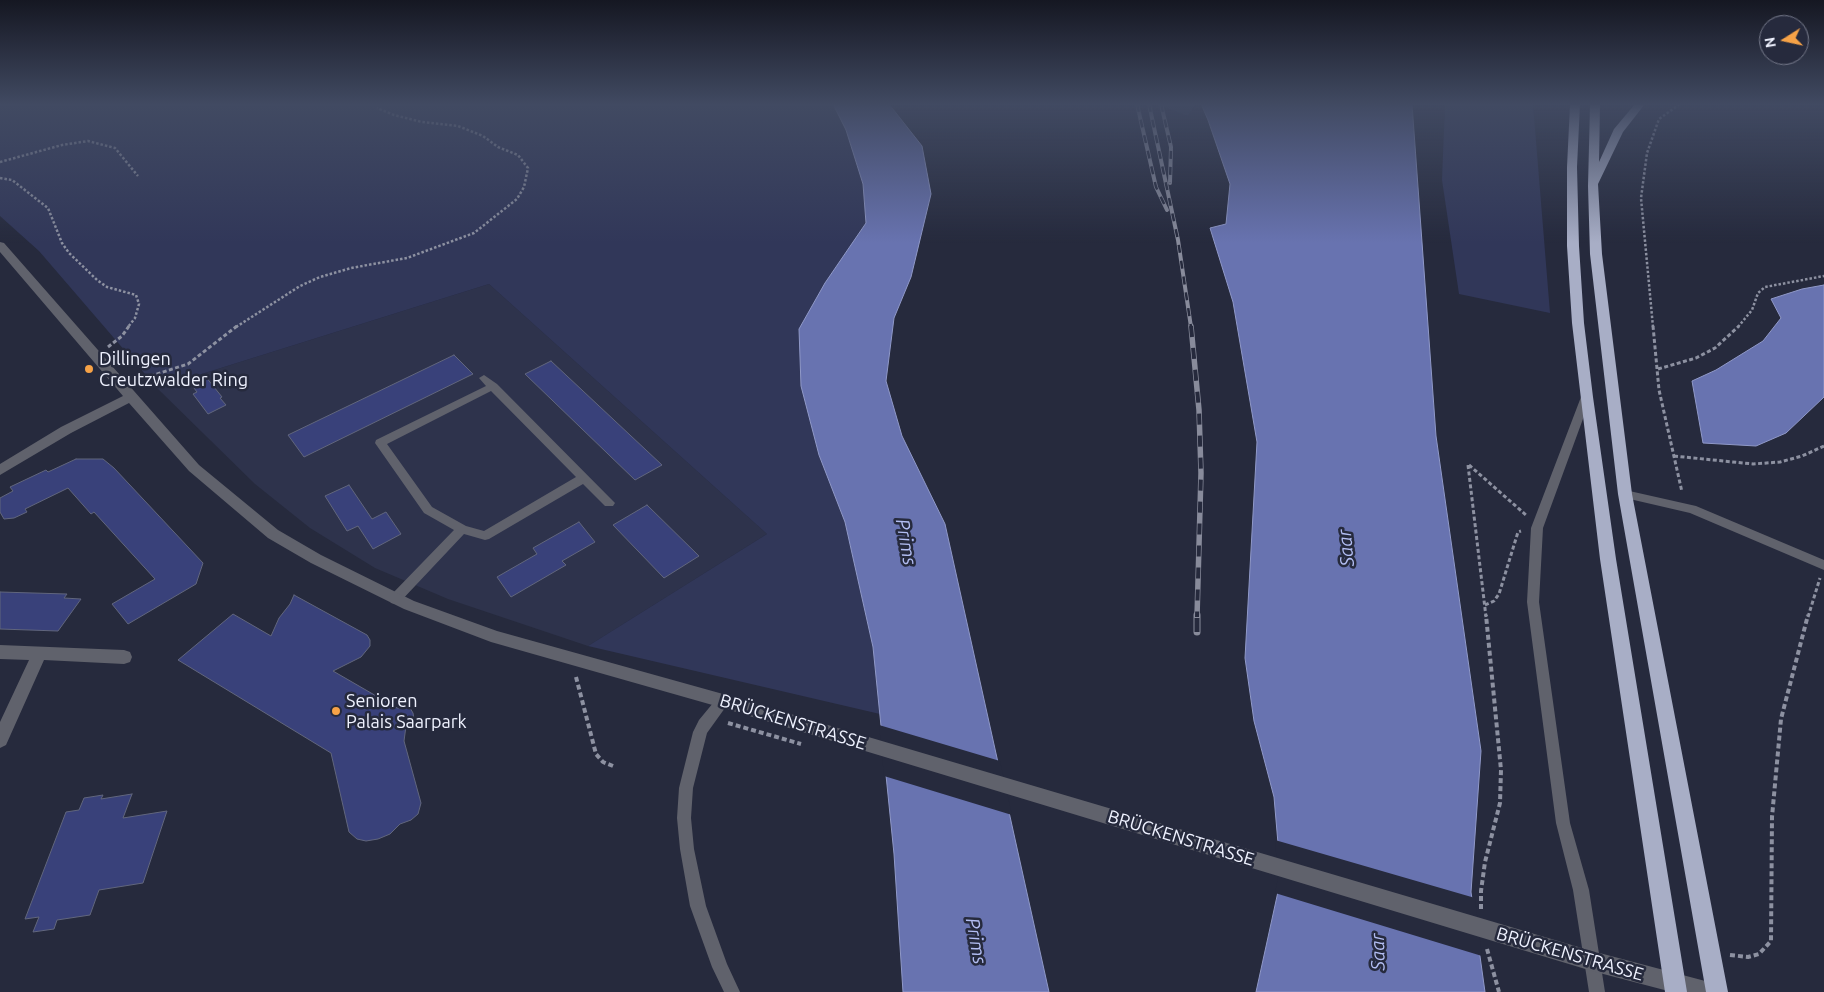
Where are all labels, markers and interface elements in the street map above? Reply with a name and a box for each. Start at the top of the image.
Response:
north arrow [1759,15,1809,65]
text: N [1761,36,1779,49]
place label: Dillingen Creutzwalder Ring [99,348,248,390]
marker: Dillingen Creutzwalder Ring [83,363,95,375]
water label: Prims [891,517,921,567]
water label: Saar [1333,528,1359,568]
street label: BRÜCKENSTRASSE [717,689,869,755]
place label: Senioren Palais Saarpark [346,690,467,732]
marker: Senioren Palais Saarpark [330,705,342,717]
street label: BRÜCKENSTRASSE [1105,805,1257,871]
water label: Prims [961,916,991,966]
street label: BRÜCKENSTRASSE [1494,923,1646,985]
water label: Saar [1366,933,1390,971]

